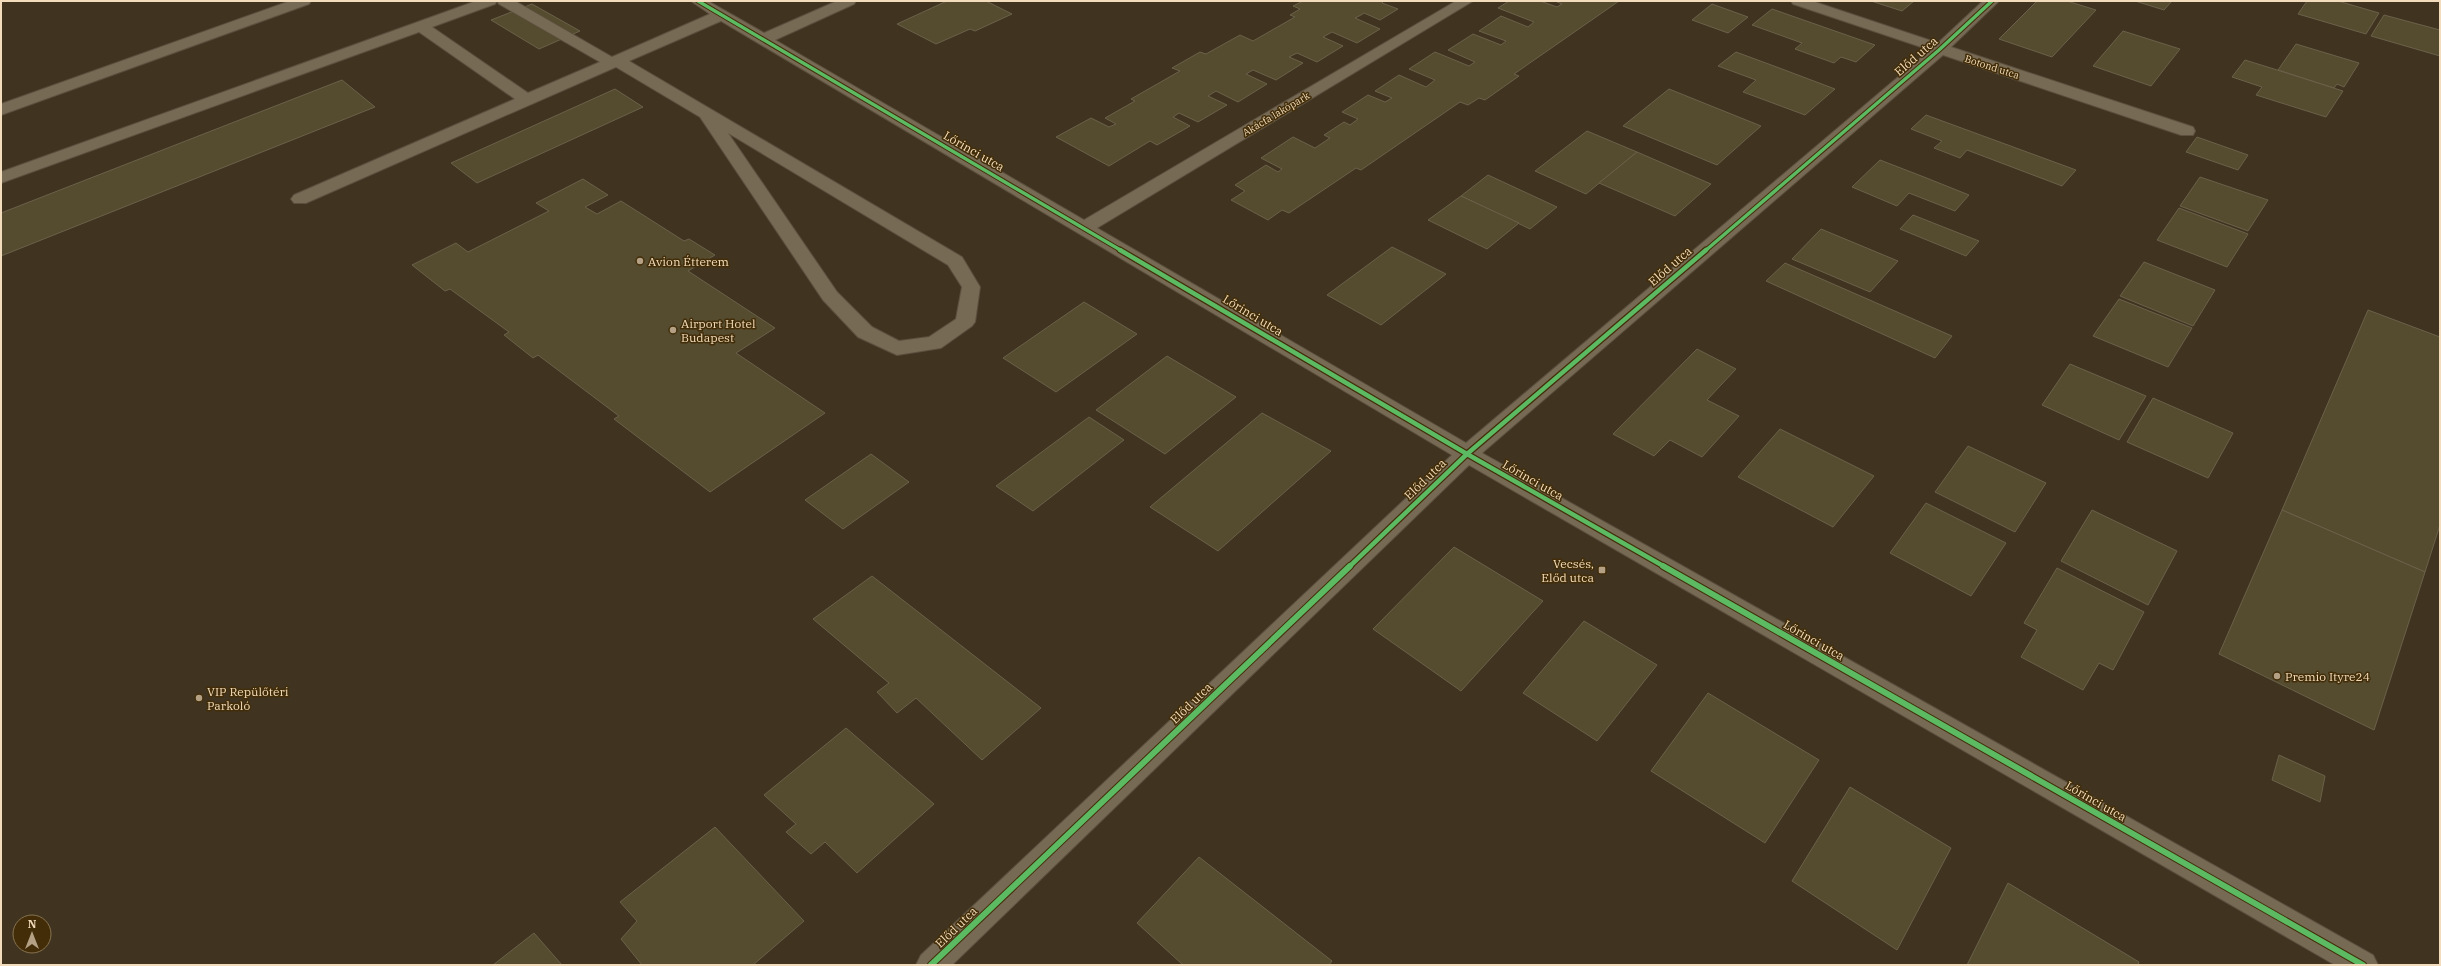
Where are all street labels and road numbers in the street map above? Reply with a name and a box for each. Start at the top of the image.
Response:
street label: Előd utca [1891,33,1941,79]
street label: Botond utca [1963,52,2021,82]
street label: Akácfa lakópark [1240,89,1312,139]
street label: Lőrinci utca [941,128,1007,175]
street label: Előd utca [1645,243,1695,289]
street label: Lőrinci utca [1220,291,1286,339]
street label: Előd utca [1401,455,1449,503]
street label: Lőrinci utca [1500,457,1566,504]
street label: Lőrinci utca [1781,617,1847,664]
street label: Előd utca [1167,679,1215,727]
street label: Lőrinci utca [2063,778,2129,825]
street label: Előd utca [932,903,980,951]

